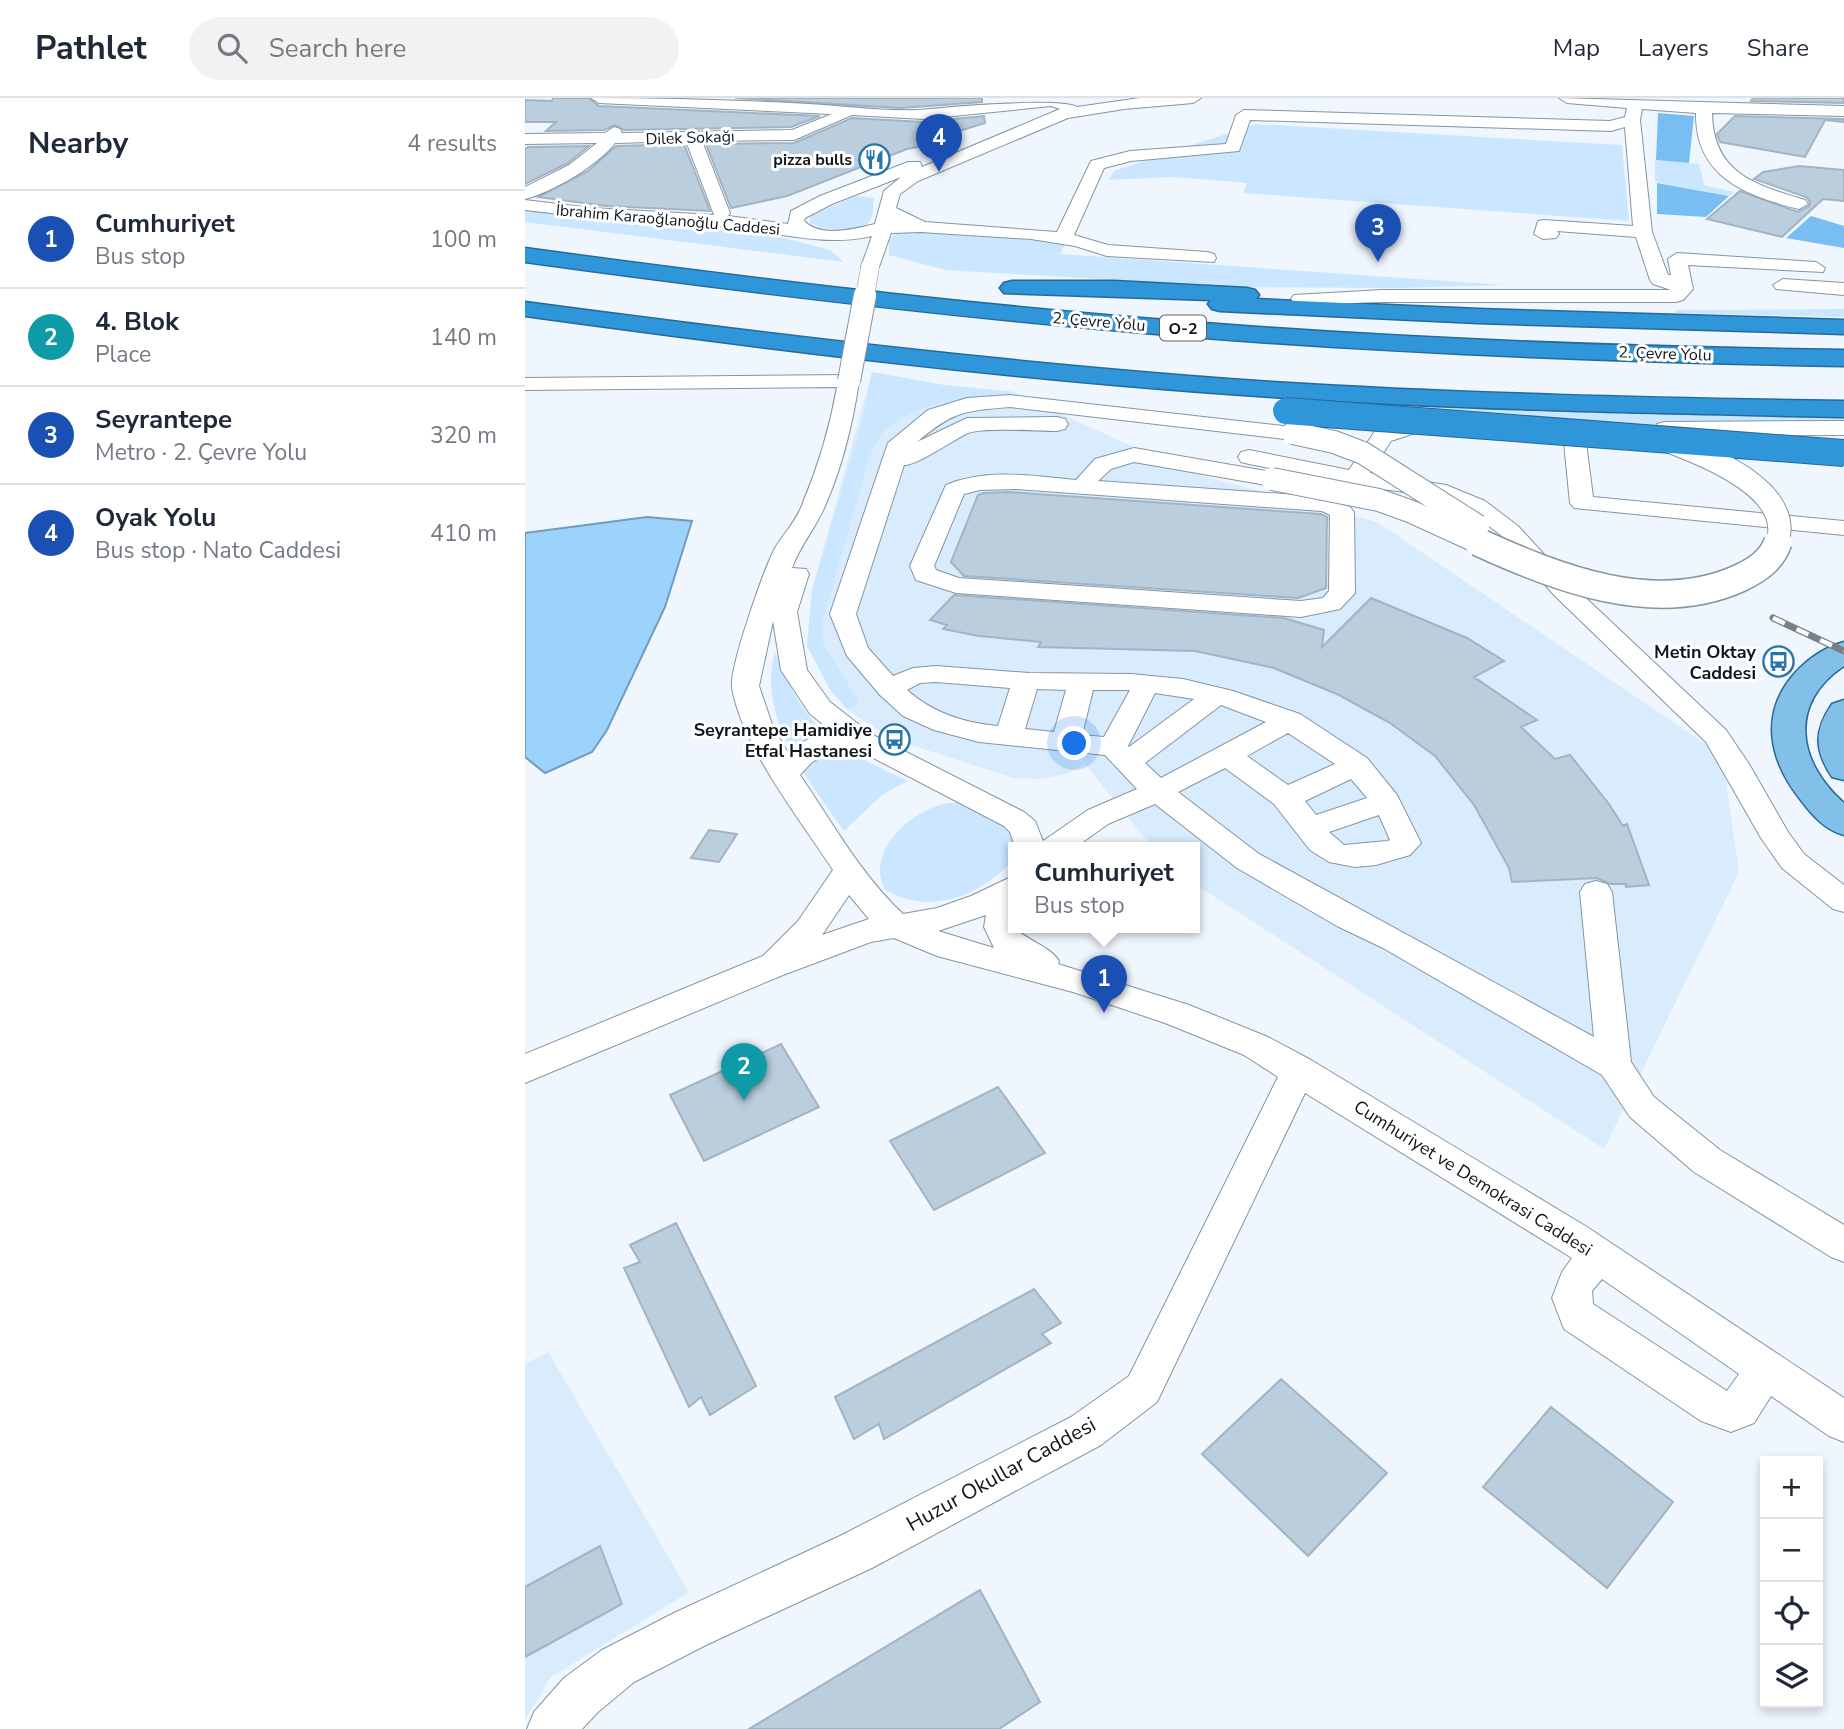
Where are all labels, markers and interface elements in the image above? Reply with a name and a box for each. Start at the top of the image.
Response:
search box [189,17,679,80]
text: Pathlet [35,26,147,71]
icon: search [213,29,251,67]
text: Search here [269,31,406,66]
text: Map [1553,32,1600,64]
text: Layers [1638,32,1709,64]
text: Share [1747,32,1809,64]
pin: 4 [916,114,962,172]
text: Nearby [28,123,128,164]
street label: Dilek Sokağı [645,125,735,151]
text: 4 results [407,128,497,159]
restaurant icon: pizza bulls [858,142,892,176]
place label: pizza bulls [773,149,852,171]
street label: İbrahim Karaoğlanoğlu Caddesi [555,199,781,241]
pin: 3 [1355,204,1401,262]
text: Cumhuriyet [95,206,235,241]
text: 1 [44,224,58,255]
text: 100 m [430,224,497,255]
text: Bus stop [95,241,186,272]
text: 4. Blok [95,304,179,339]
street label: 2. Çevre Yolu [1051,307,1146,337]
road number: O-2 [1160,316,1206,340]
text: 2 [44,322,58,353]
text: 140 m [430,322,497,353]
text: Place [95,339,151,370]
street label: 2. Çevre Yolu [1618,341,1712,367]
text: Seyrantepe [95,402,232,437]
text: 3 [44,420,58,451]
text: 320 m [430,420,497,451]
text: Metro · 2. Çevre Yolu [95,437,307,468]
text: Oyak Yolu [95,500,216,535]
text: 4 [44,518,58,549]
text: 410 m [430,518,497,549]
text: Bus stop · Nato Caddesi [95,535,341,566]
place label: Metin Oktay Caddesi [1654,640,1757,685]
bus stop icon: Metin Oktay Caddesi [1762,645,1796,679]
place label: Seyrantepe Hamidiye Etfal Hastanesi [694,718,872,763]
bus stop icon: Seyrantepe Hamidiye Etfal Hastanesi [878,723,912,757]
your location [1057,726,1091,760]
popup [1008,842,1200,933]
text: Cumhuriyet [1034,855,1174,890]
text: Bus stop [1034,890,1125,921]
pin: 1 [1081,955,1127,1013]
pin: 2 [721,1043,767,1101]
street label: Cumhuriyet ve Demokrasi Caddesi [1349,1094,1597,1262]
street label: Huzur Okullar Caddesi [901,1410,1101,1538]
map controls [1760,1456,1823,1708]
button: + [1760,1456,1823,1519]
button: − [1760,1519,1823,1582]
button: locate [1760,1582,1823,1645]
button: layers [1760,1645,1823,1708]

